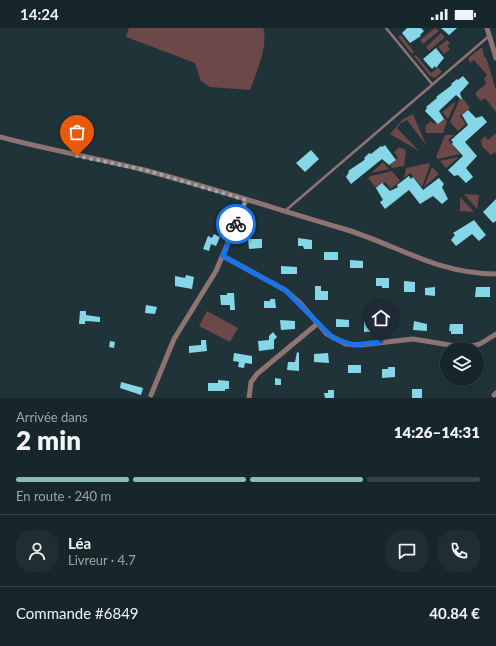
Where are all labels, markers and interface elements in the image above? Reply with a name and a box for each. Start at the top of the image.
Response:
text: 14:24 [20,5,59,23]
pin [60,115,94,156]
icon: bag [66,121,88,143]
courier [216,204,256,244]
icon: bike [225,213,247,235]
pin [364,301,398,342]
icon: home [370,307,392,329]
map controls [440,342,484,386]
button: layers [440,342,484,386]
text: Arrivée dans [16,409,88,425]
text: 14:26–14:31 [394,423,480,441]
text: 2 min [16,424,81,456]
text: En route · 240 m [16,488,111,504]
button: person [16,530,58,572]
button: chat [386,530,428,572]
button: phone [438,530,480,572]
text: Léa [68,534,91,552]
text: Livreur · 4.7 [68,552,136,568]
text: Commande #6849 [16,604,139,622]
text: 40.84 € [429,604,480,622]

